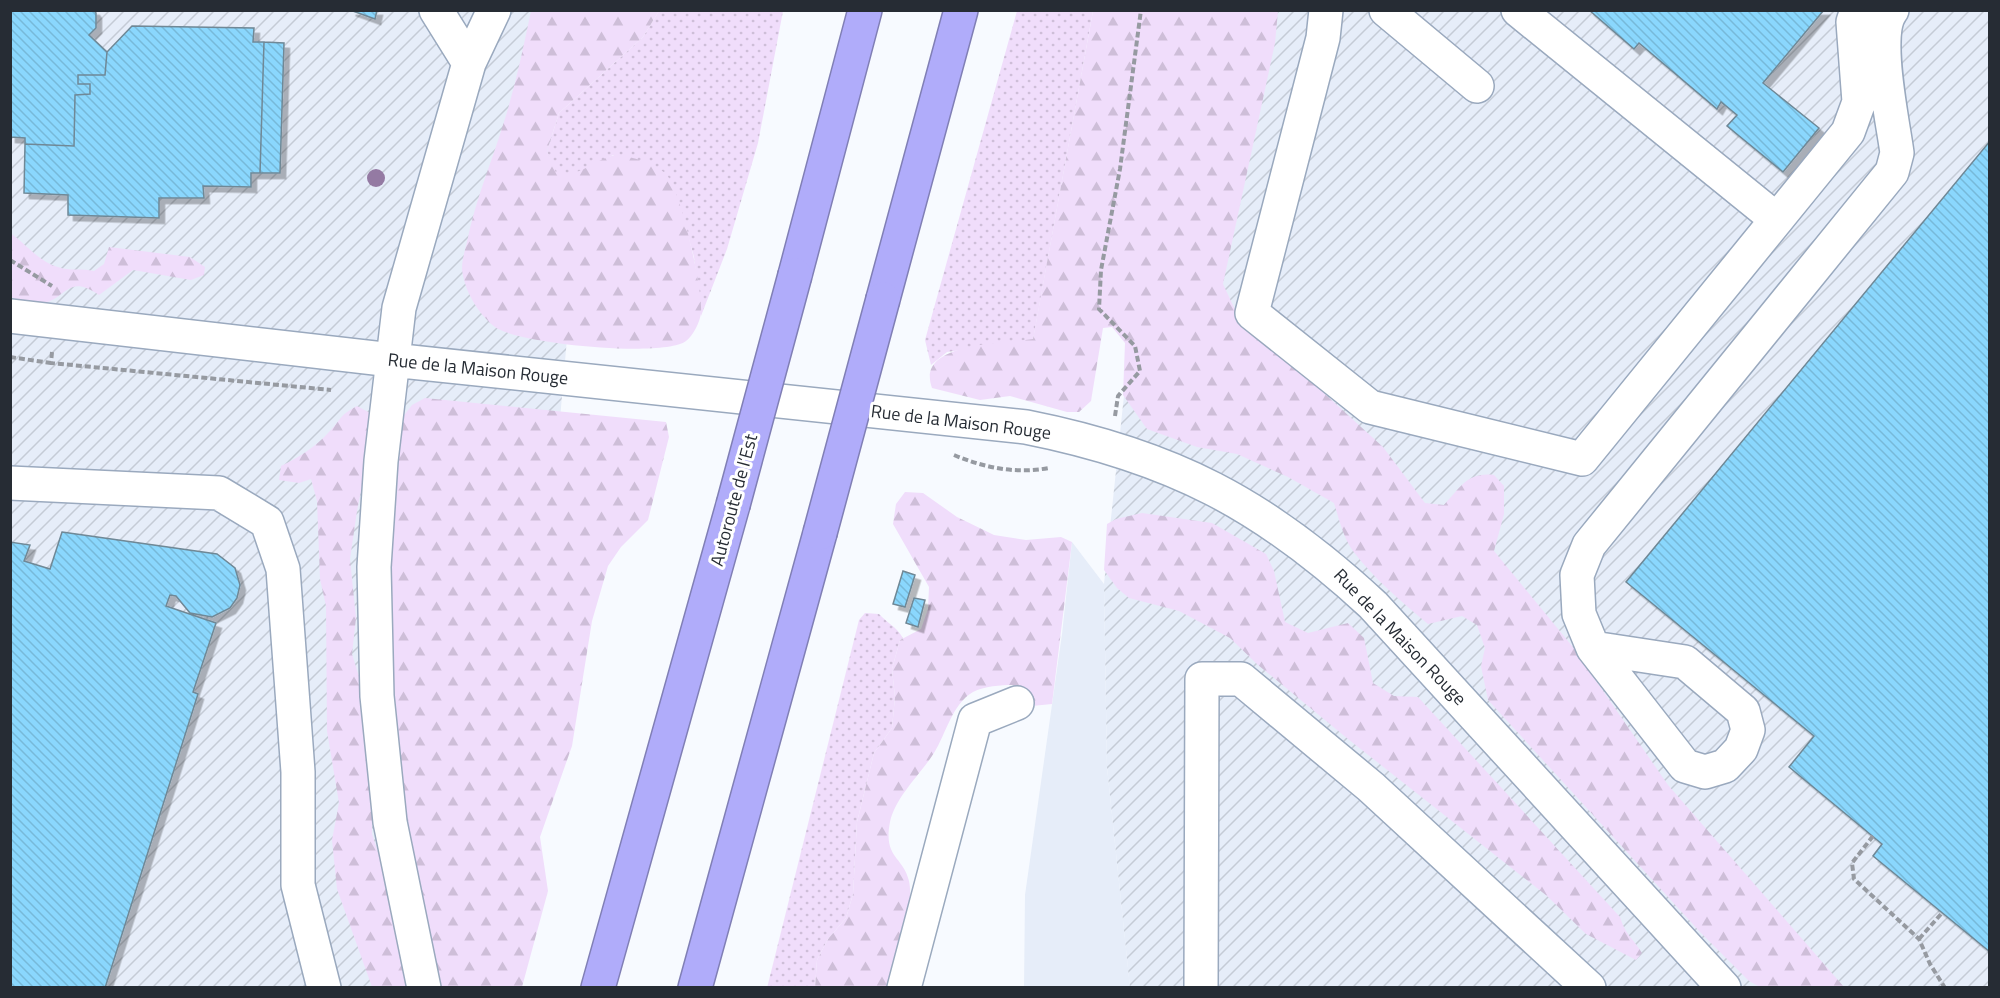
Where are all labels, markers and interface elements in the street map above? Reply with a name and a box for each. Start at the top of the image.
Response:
street label: Rue de la Maison Rouge [387,346,570,391]
street label: Rue de la Maison Rouge [869,397,1053,446]
street label: Autoroute de l’Est [703,430,764,569]
street label: Rue de la Maison Rouge [1328,562,1473,711]

